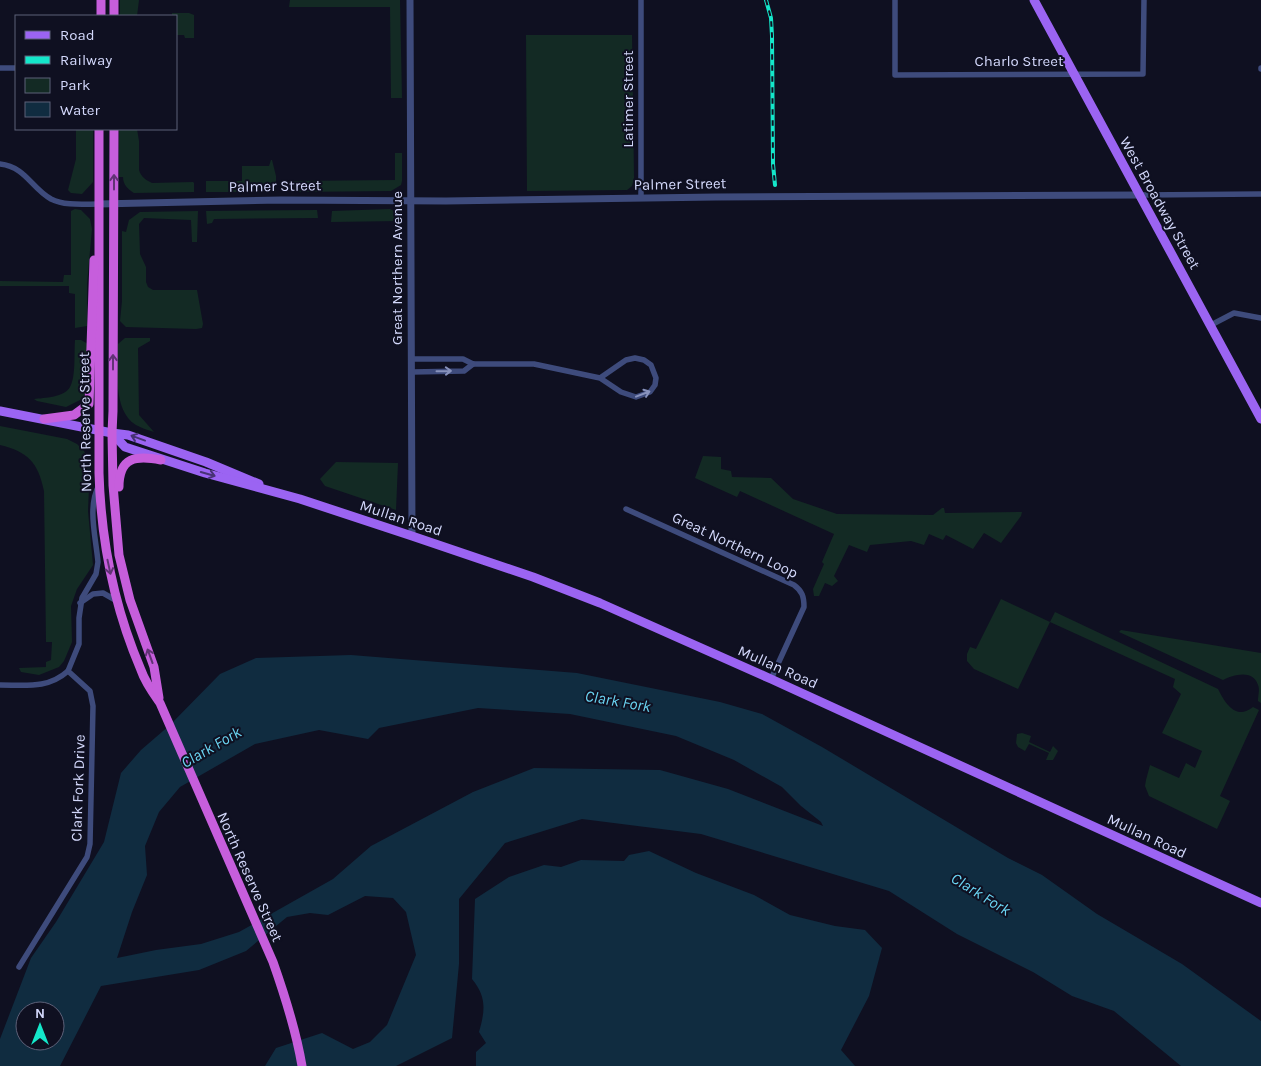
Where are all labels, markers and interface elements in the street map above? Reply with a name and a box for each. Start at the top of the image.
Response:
legend [15,15,178,130]
text: Road [60,26,95,44]
street label: Latimer Street [619,50,637,148]
text: Railway [60,51,112,69]
street label: Charlo Street [974,52,1064,70]
text: Park [60,76,90,94]
text: Water [60,101,101,119]
street label: West Broadway Street [1116,134,1204,273]
one-way arrow [109,174,119,190]
street label: Palmer Street [634,174,727,194]
street label: Palmer Street [229,176,322,196]
street label: Great Northern Avenue [388,191,406,345]
street label: North Reserve Street [75,351,95,492]
one-way arrow [108,354,118,370]
one-way arrow [435,366,451,376]
one-way arrow [635,389,650,398]
one-way arrow [131,433,146,442]
one-way arrow [199,469,215,479]
street label: Mullan Road [358,496,444,540]
street label: Great Northern Loop [669,508,801,582]
one-way arrow [104,559,114,575]
street label: Mullan Road [735,641,821,693]
one-way arrow [145,649,154,664]
water label: Clark Fork [584,686,653,716]
water label: Clark Fork [177,722,245,772]
street label: Clark Fork Drive [67,734,89,842]
street label: North Reserve Street [213,809,287,945]
street label: Mullan Road [1104,810,1190,862]
water label: Clark Fork [948,868,1015,920]
north arrow [15,1001,65,1051]
text: N [35,1005,45,1022]

